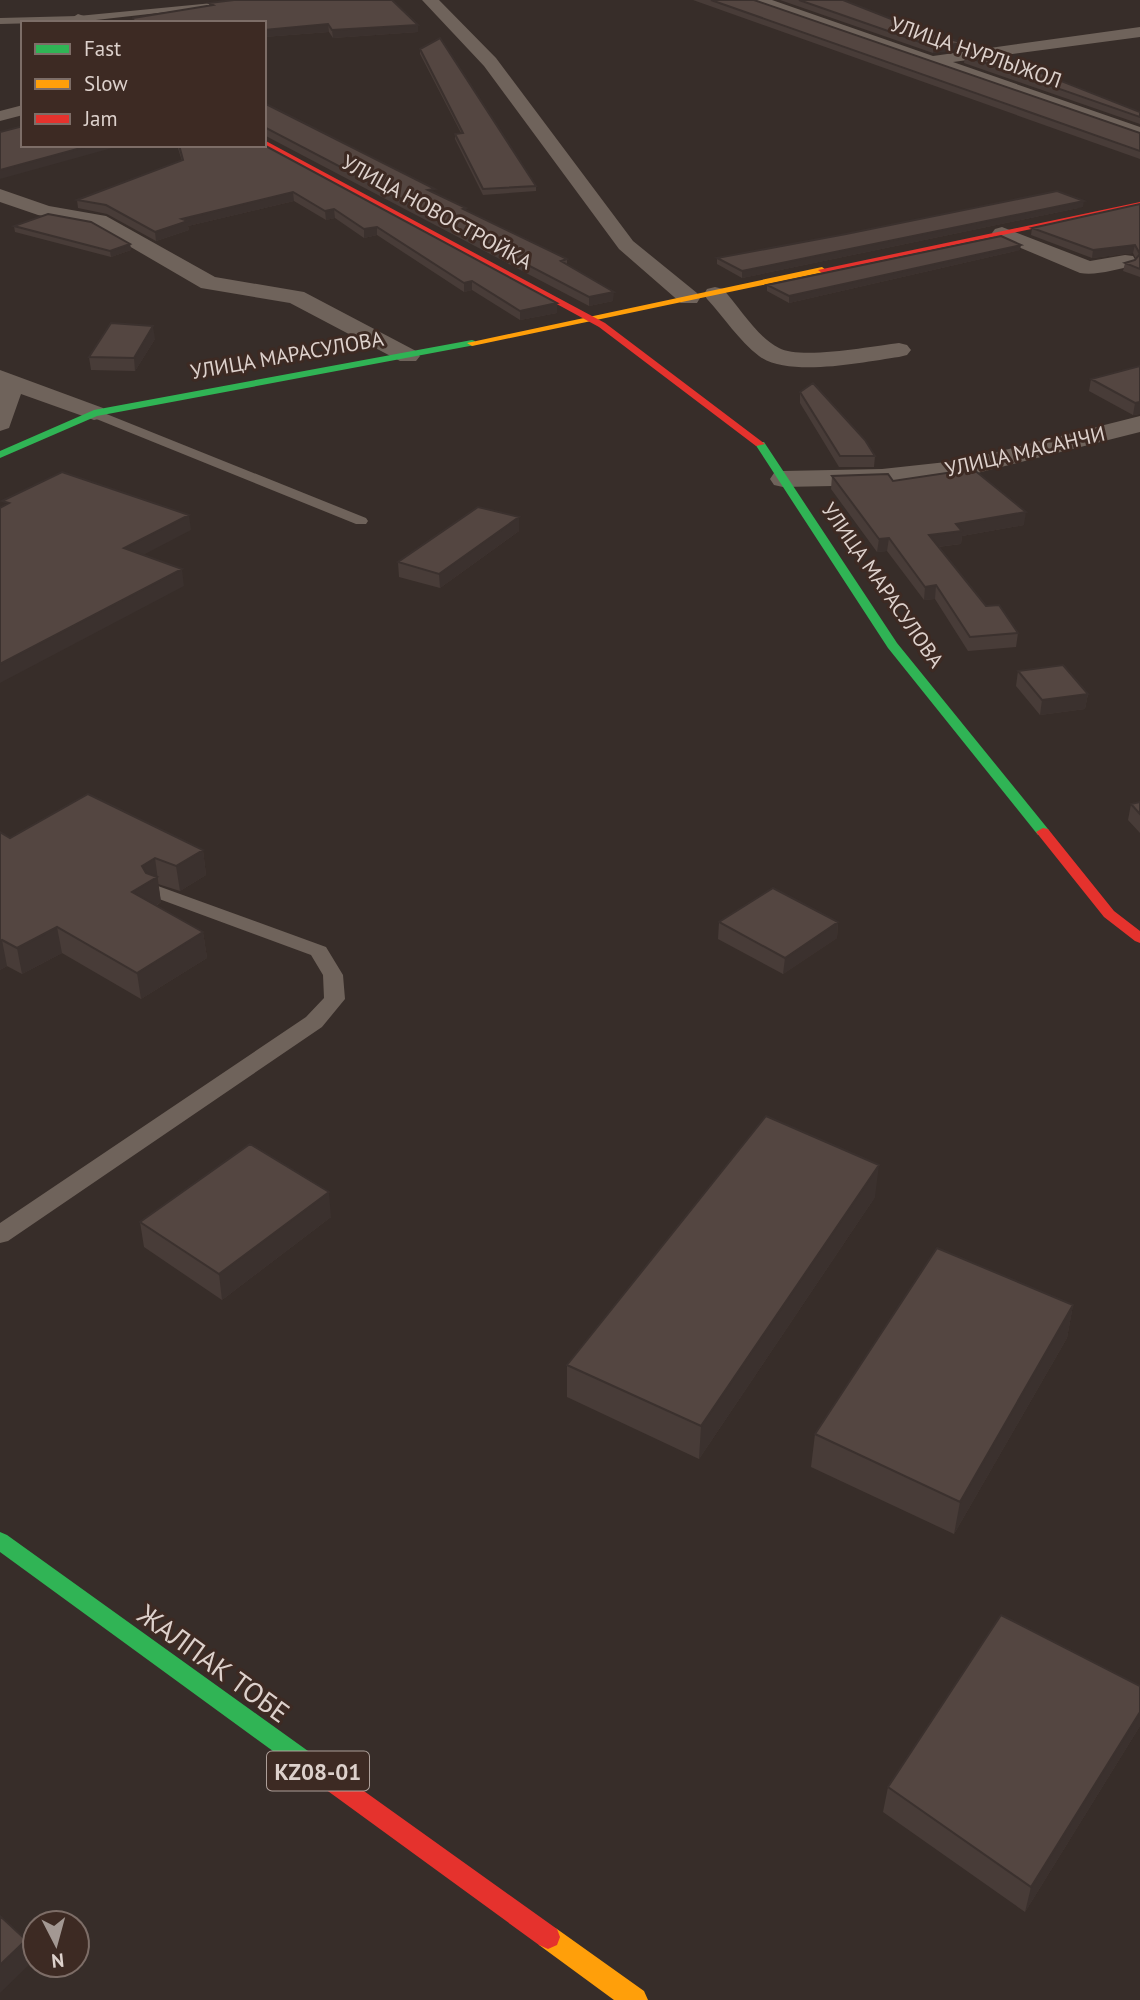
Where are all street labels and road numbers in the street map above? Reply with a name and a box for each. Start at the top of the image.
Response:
street label: УЛИЦА НУРЛЫЖОЛ [887,10,1065,94]
street label: УЛИЦА НОВОСТРОЙКА [337,148,538,276]
street label: УЛИЦА МАРАСУЛОВА [188,325,386,385]
street label: УЛИЦА МАСАНЧИ [943,420,1107,482]
street label: УЛИЦА МАРАСУЛОВА [816,497,950,673]
street label: ЖАЛПАК ТОБЕ [130,1595,297,1730]
road number: KZ08-01 [267,1752,369,1790]

